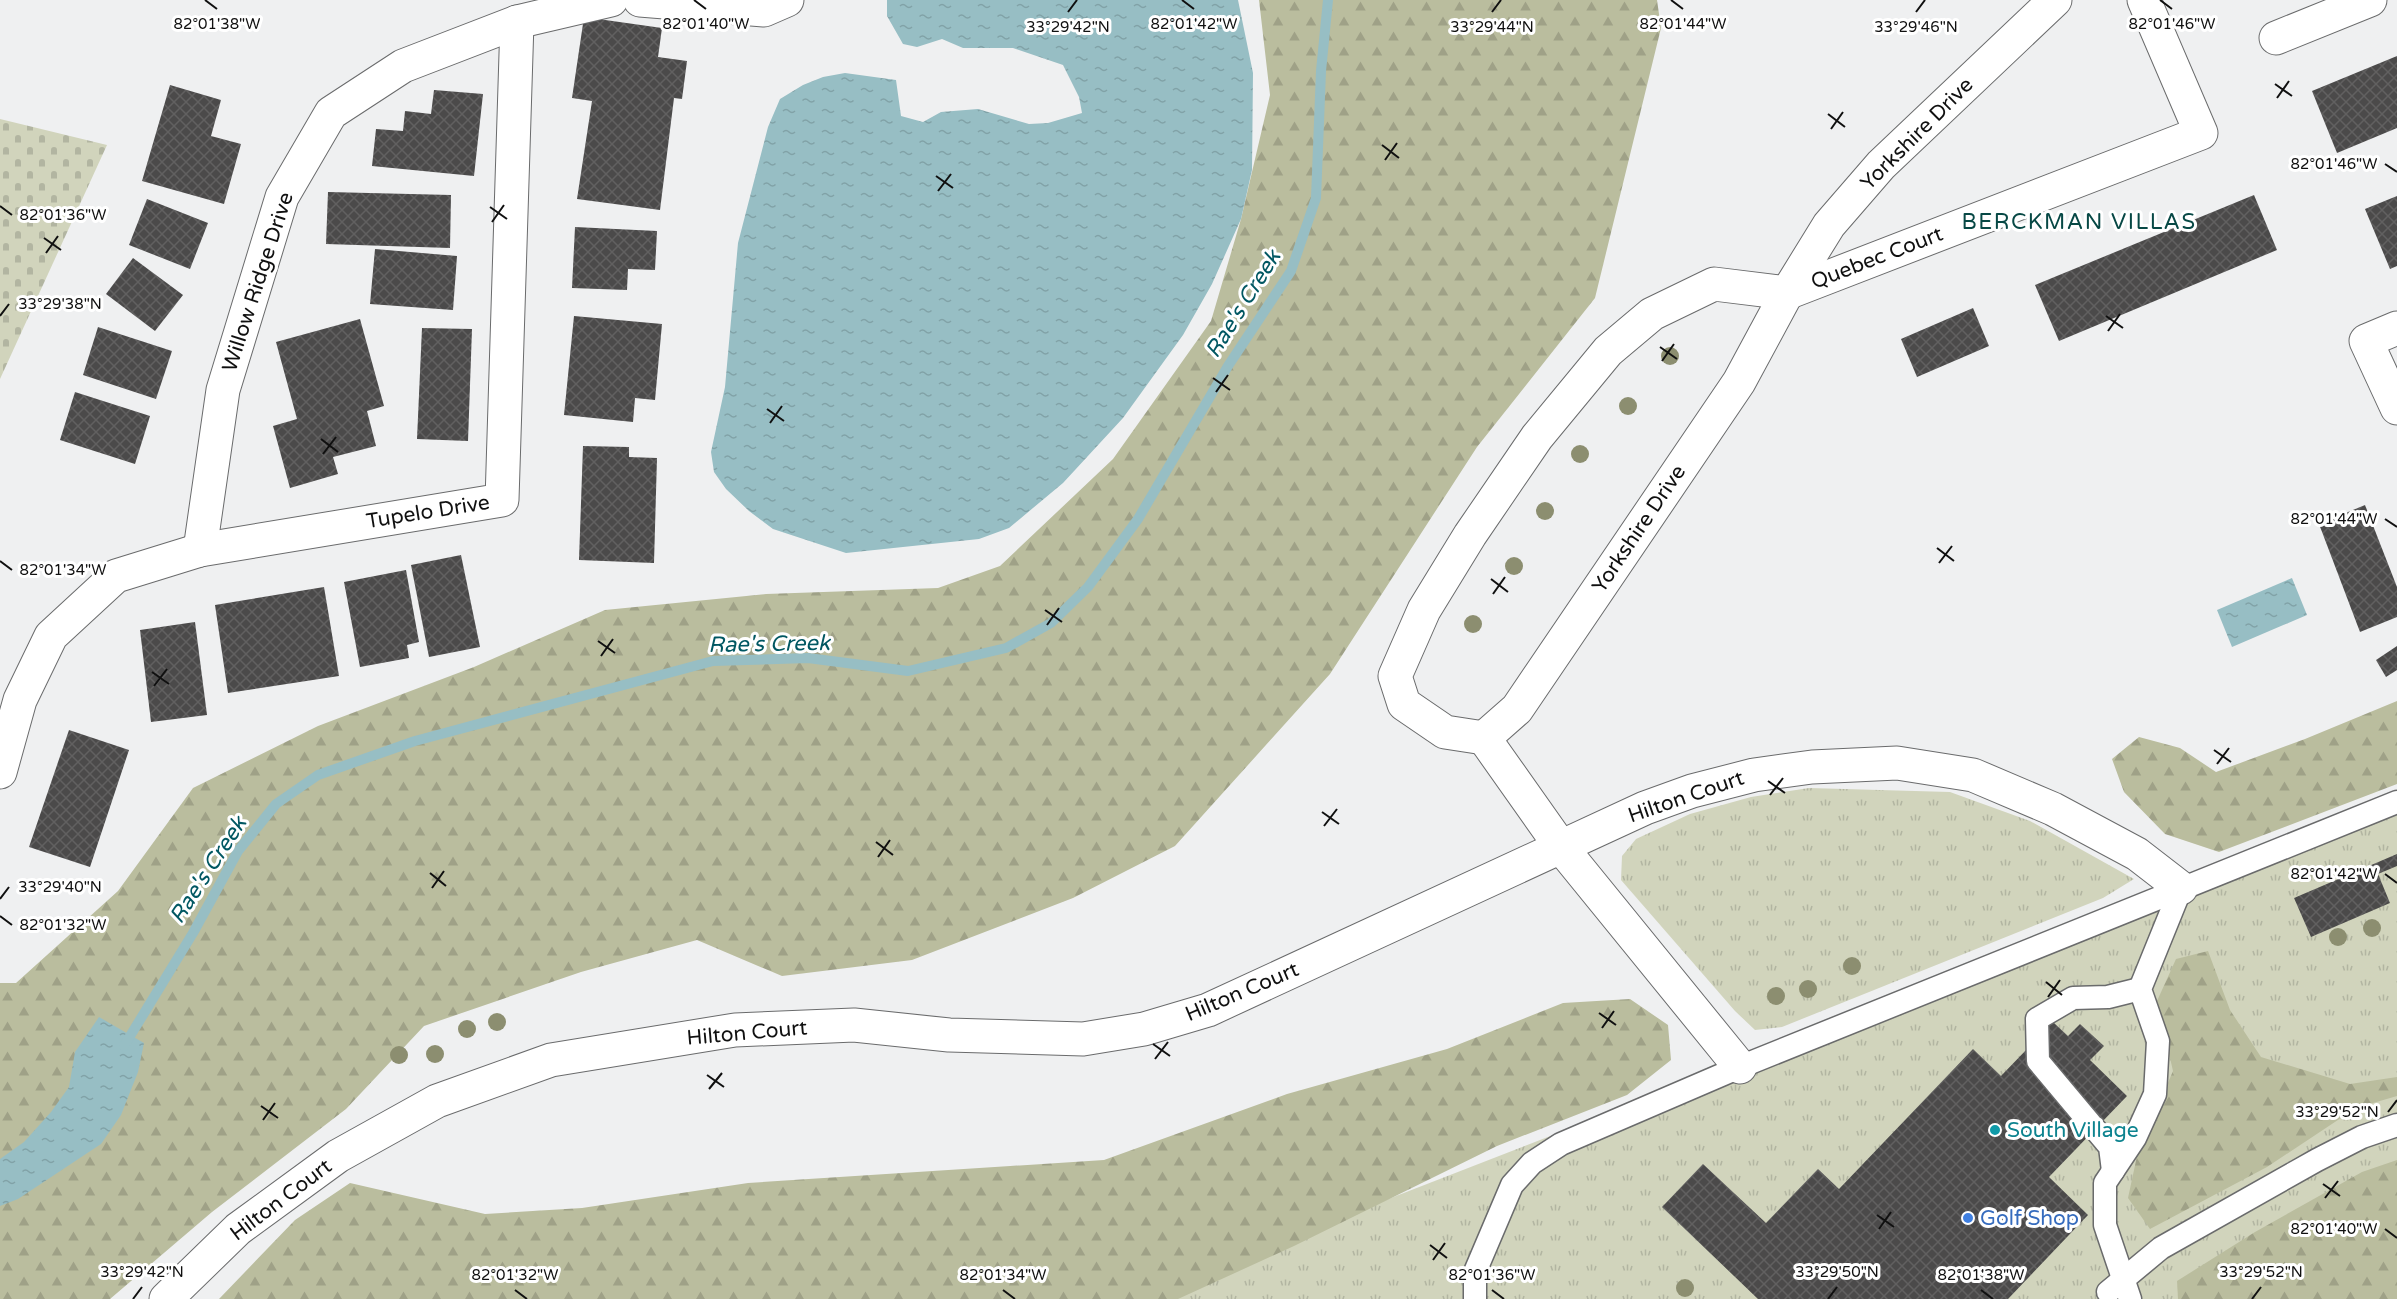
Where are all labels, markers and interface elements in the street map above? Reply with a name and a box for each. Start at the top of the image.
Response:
text: 82°01'38"W [174,15,260,33]
text: 82°01'40"W [663,15,749,33]
text: 82°01'42"W [1151,15,1237,33]
text: 82°01'44"W [1640,15,1726,33]
text: 82°01'46"W [2129,15,2215,33]
text: 33°29'42"N [1026,18,1110,36]
text: 33°29'44"N [1450,18,1534,36]
text: 33°29'46"N [1874,18,1958,36]
street label: Yorkshire Drive [1856,72,1979,195]
text: 82°01'46"W [2291,155,2377,173]
street label: Willow Ridge Drive [217,189,299,375]
text: 82°01'36"W [20,206,106,224]
district label: BERCKMAN VILLAS [1962,209,2196,235]
street label: Quebec Court [1808,221,1946,295]
water label: Rae's Creek [1200,244,1287,363]
text: 33°29'38"N [18,295,102,313]
street label: Yorkshire Drive [1587,460,1691,598]
street label: Tupelo Drive [364,490,492,534]
text: 82°01'44"W [2291,510,2377,528]
text: 82°01'34"W [20,561,106,579]
water label: Rae's Creek [708,630,832,658]
street label: Hilton Court [1625,766,1747,828]
water label: Rae's Creek [164,810,253,928]
text: 82°01'42"W [2291,865,2377,883]
text: 33°29'40"N [18,878,102,896]
text: 82°01'32"W [20,916,106,934]
street label: Hilton Court [1181,957,1303,1027]
street label: Hilton Court [686,1015,808,1051]
text: 33°29'52"N [2295,1103,2379,1121]
place label: South Village [2007,1118,2139,1143]
marker: South Village [1988,1123,2002,1137]
street label: Hilton Court [225,1154,337,1246]
place label: Golf Shop [1980,1206,2079,1231]
marker: Golf Shop [1961,1211,1975,1225]
text: 82°01'40"W [2291,1220,2377,1238]
text: 33°29'42"N [100,1263,184,1281]
text: 33°29'50"N [1795,1263,1879,1281]
text: 33°29'52"N [2219,1263,2303,1281]
text: 82°01'32"W [472,1266,558,1284]
text: 82°01'34"W [960,1266,1046,1284]
text: 82°01'36"W [1449,1266,1535,1284]
text: 82°01'38"W [1938,1266,2024,1284]

